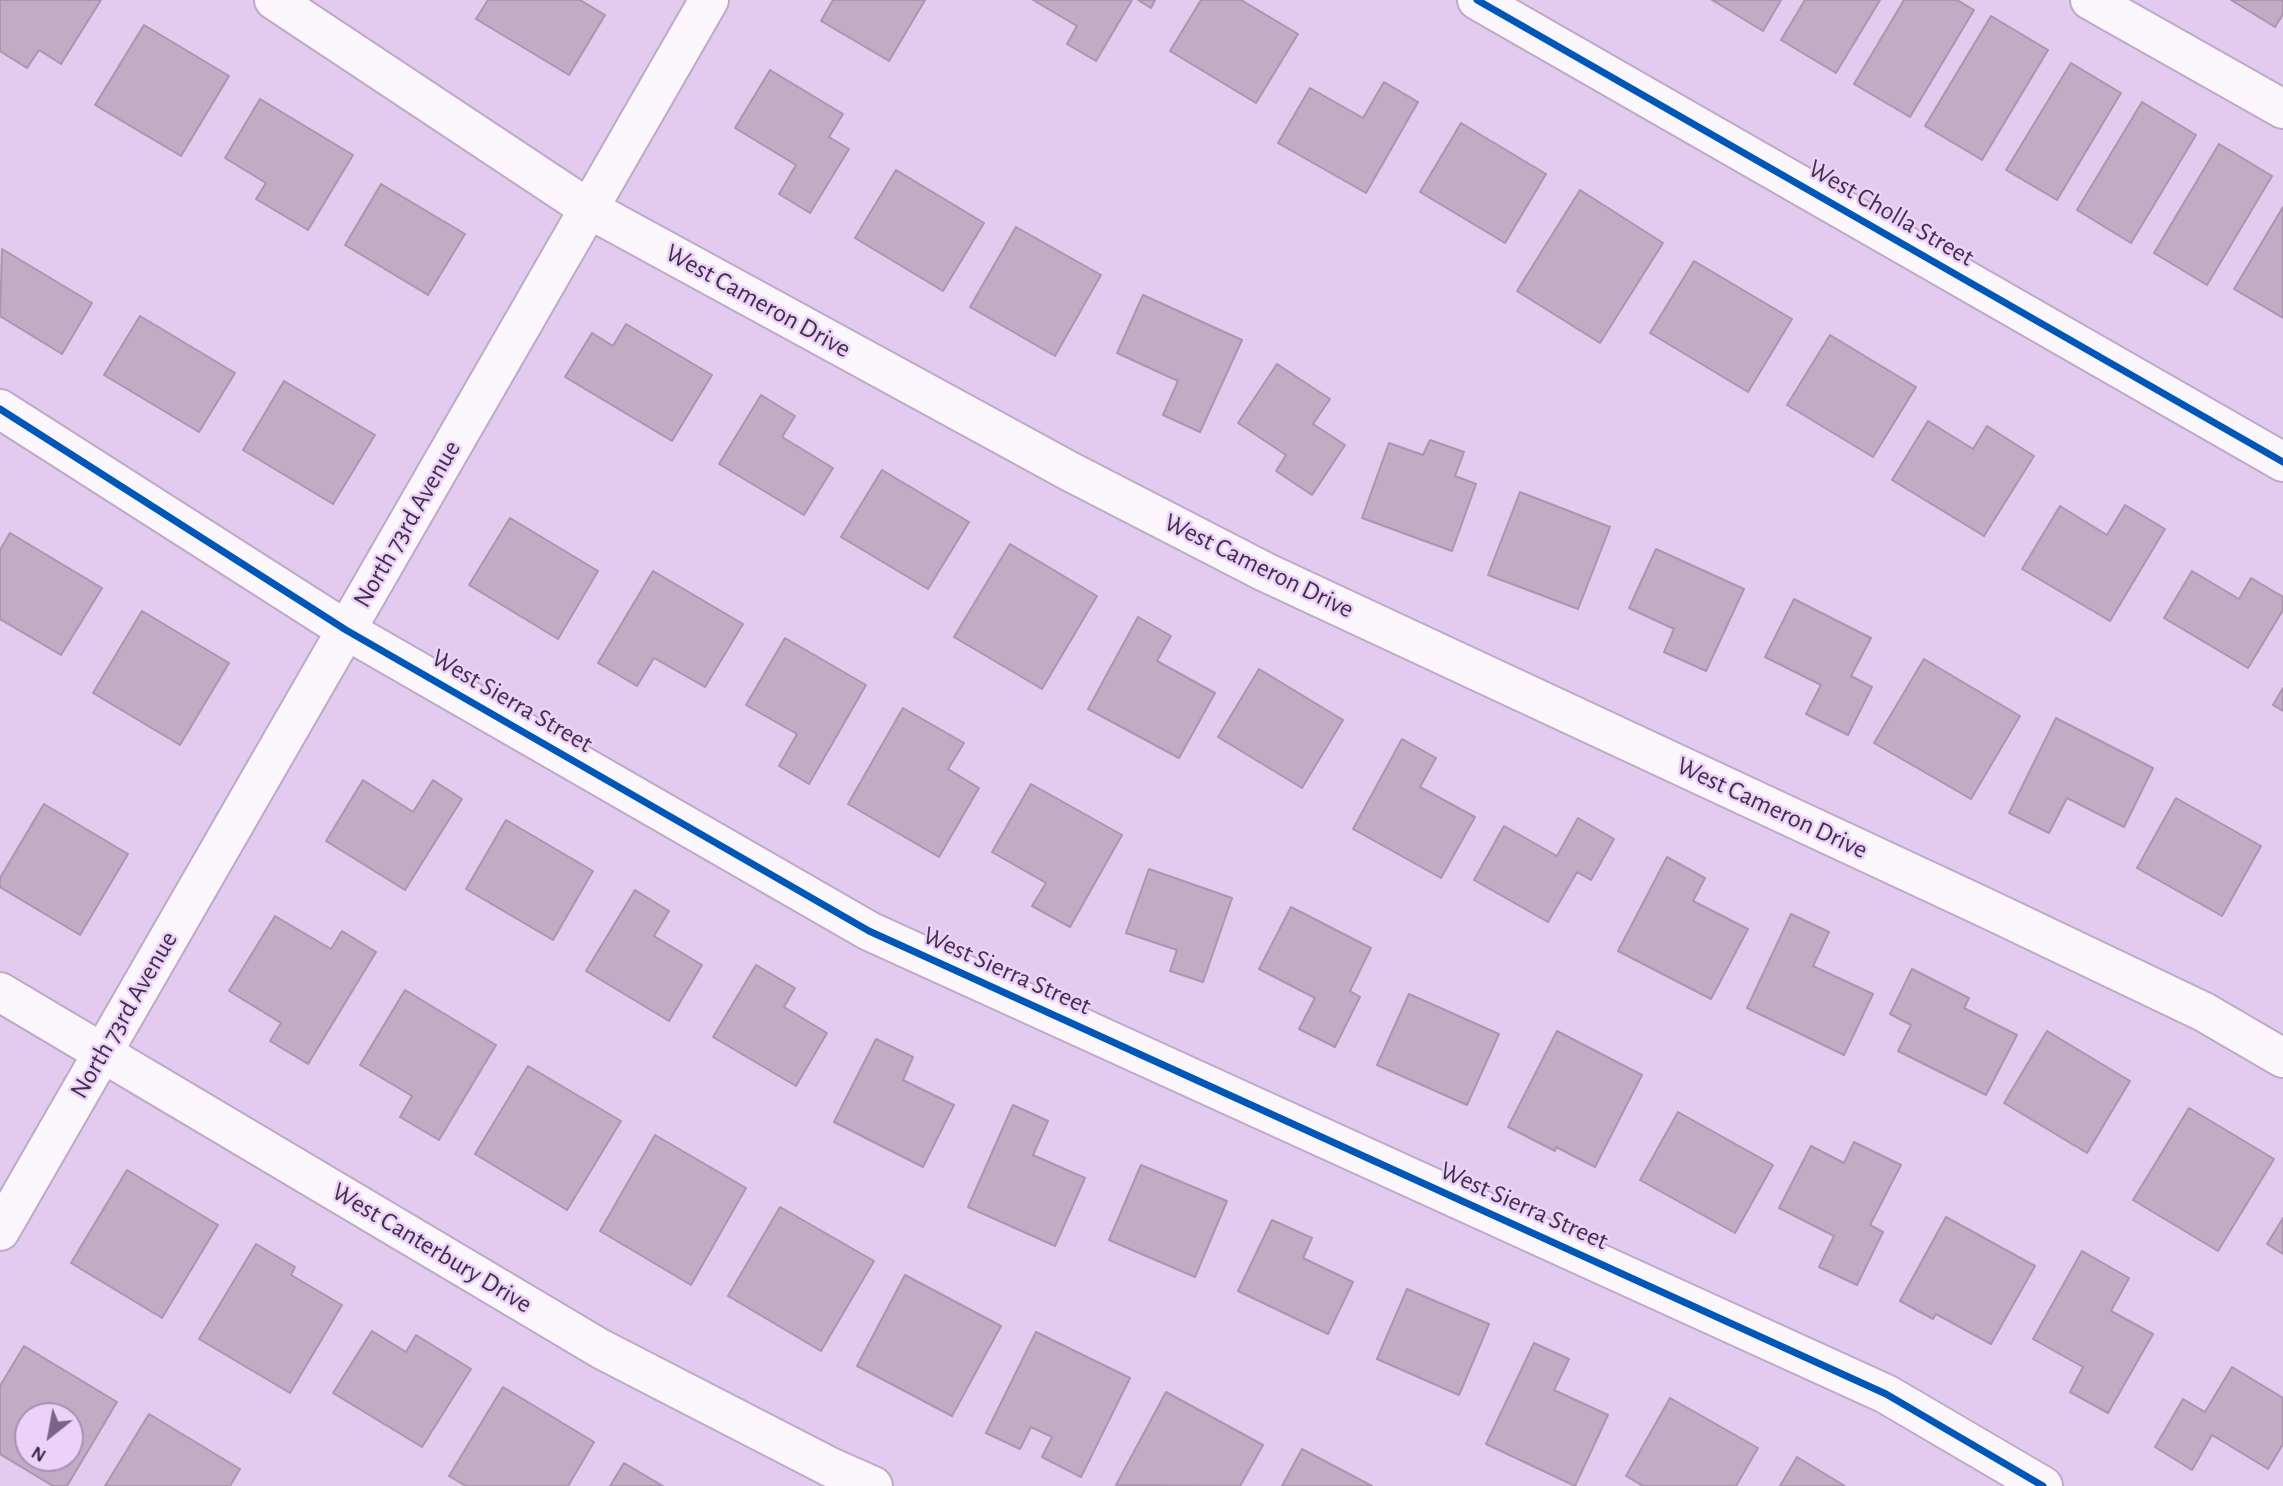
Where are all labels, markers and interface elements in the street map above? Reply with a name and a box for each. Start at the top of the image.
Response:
street label: West Cholla Street [1802,153,1980,273]
street label: West Cameron Drive [660,237,856,365]
street label: North 73rd Avenue [347,435,467,613]
street label: West Cameron Drive [1159,507,1359,625]
street label: West Sierra Street [426,642,598,760]
street label: West Cameron Drive [1672,750,1872,866]
street label: West Sierra Street [918,920,1096,1022]
street label: North 73rd Avenue [64,926,184,1104]
street label: West Sierra Street [1435,1155,1613,1257]
street label: West Canterbury Drive [326,1176,538,1320]
north arrow [14,1402,84,1472]
text: N [28,1442,50,1465]

